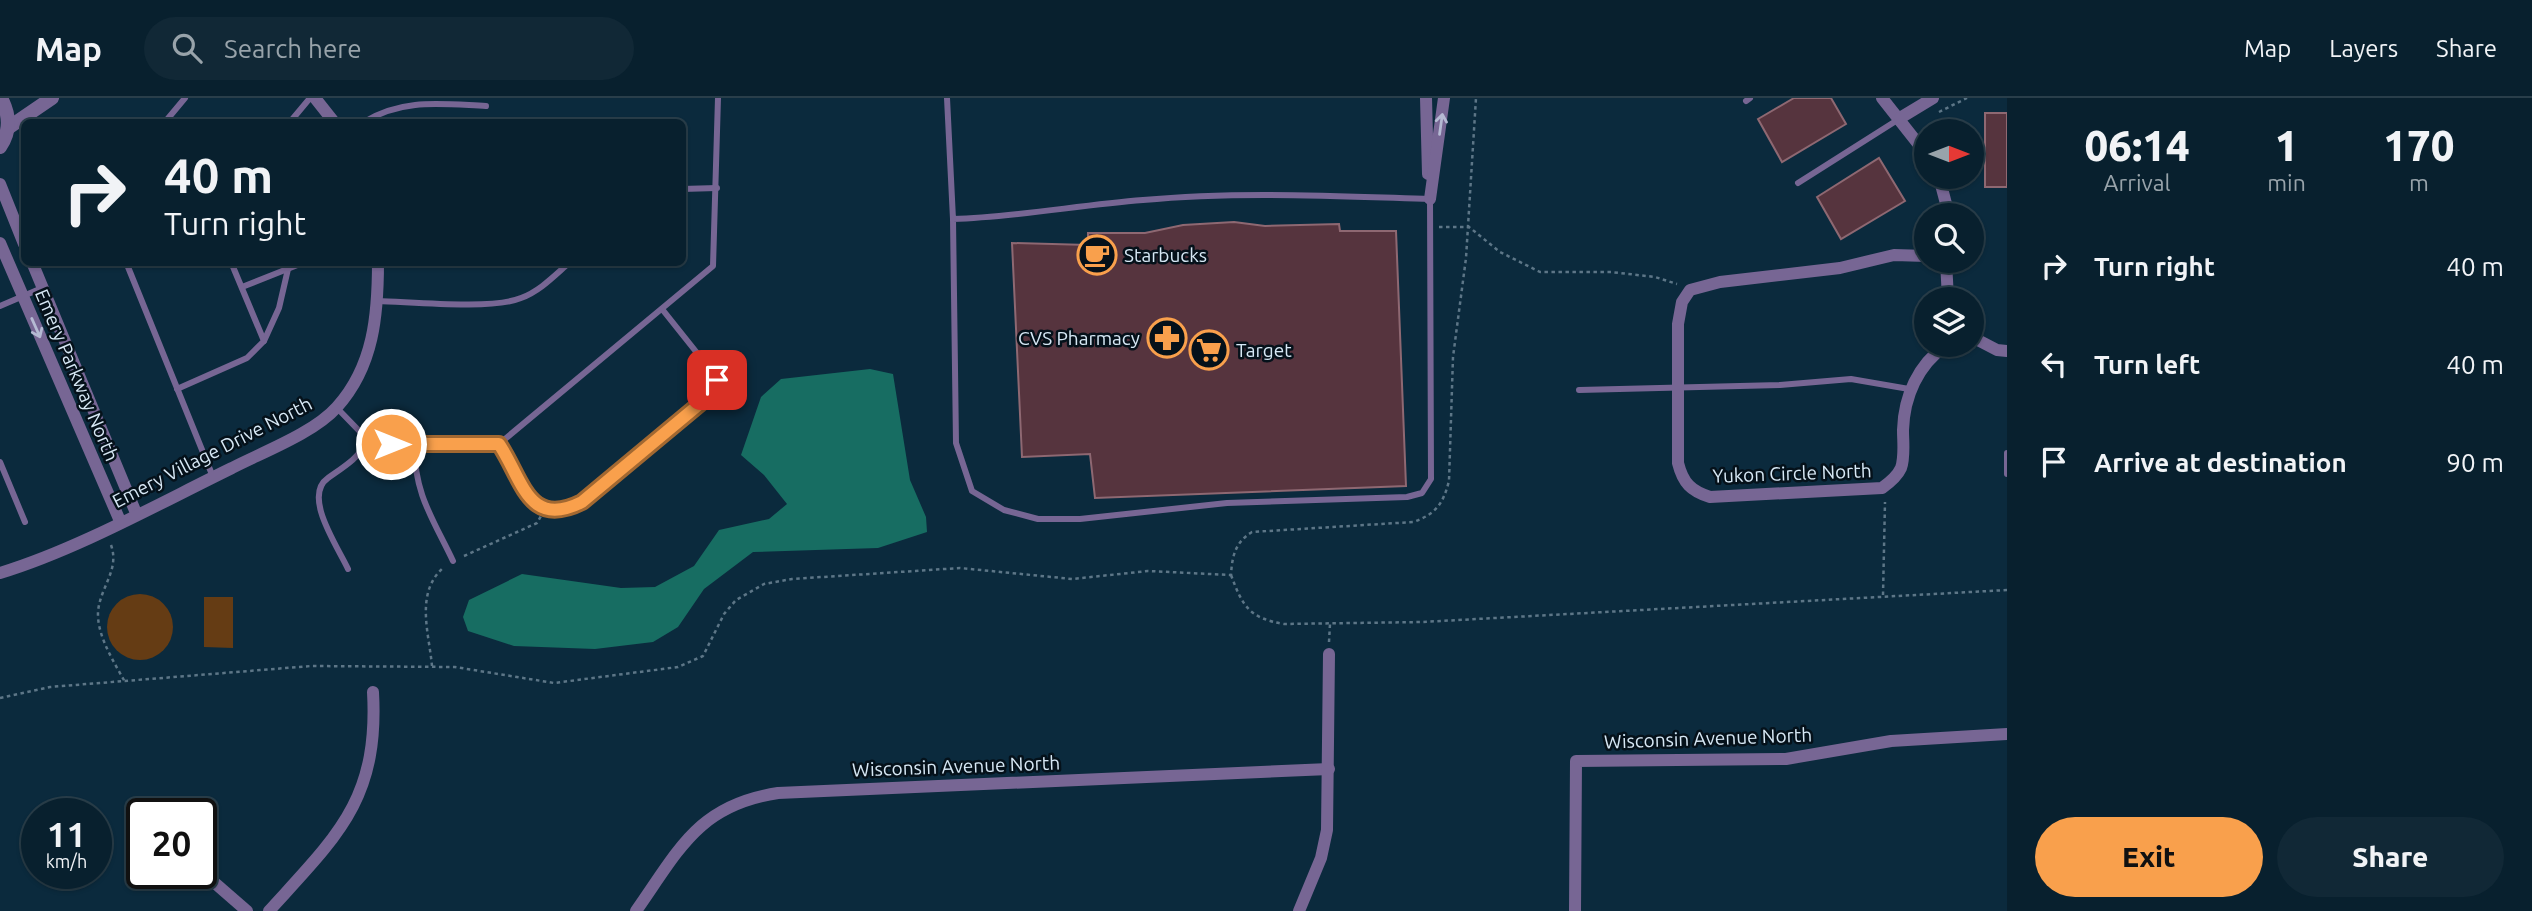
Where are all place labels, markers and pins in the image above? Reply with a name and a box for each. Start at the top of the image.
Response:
cafe icon: Starbucks [1076,234,1118,276]
place label: Starbucks [1124,244,1207,266]
pharmacy icon: CVS Pharmacy [1146,317,1188,359]
place label: CVS Pharmacy [1018,327,1140,349]
supermarket icon: Target [1188,329,1230,371]
place label: Target [1236,339,1292,361]
pin [687,350,747,410]

